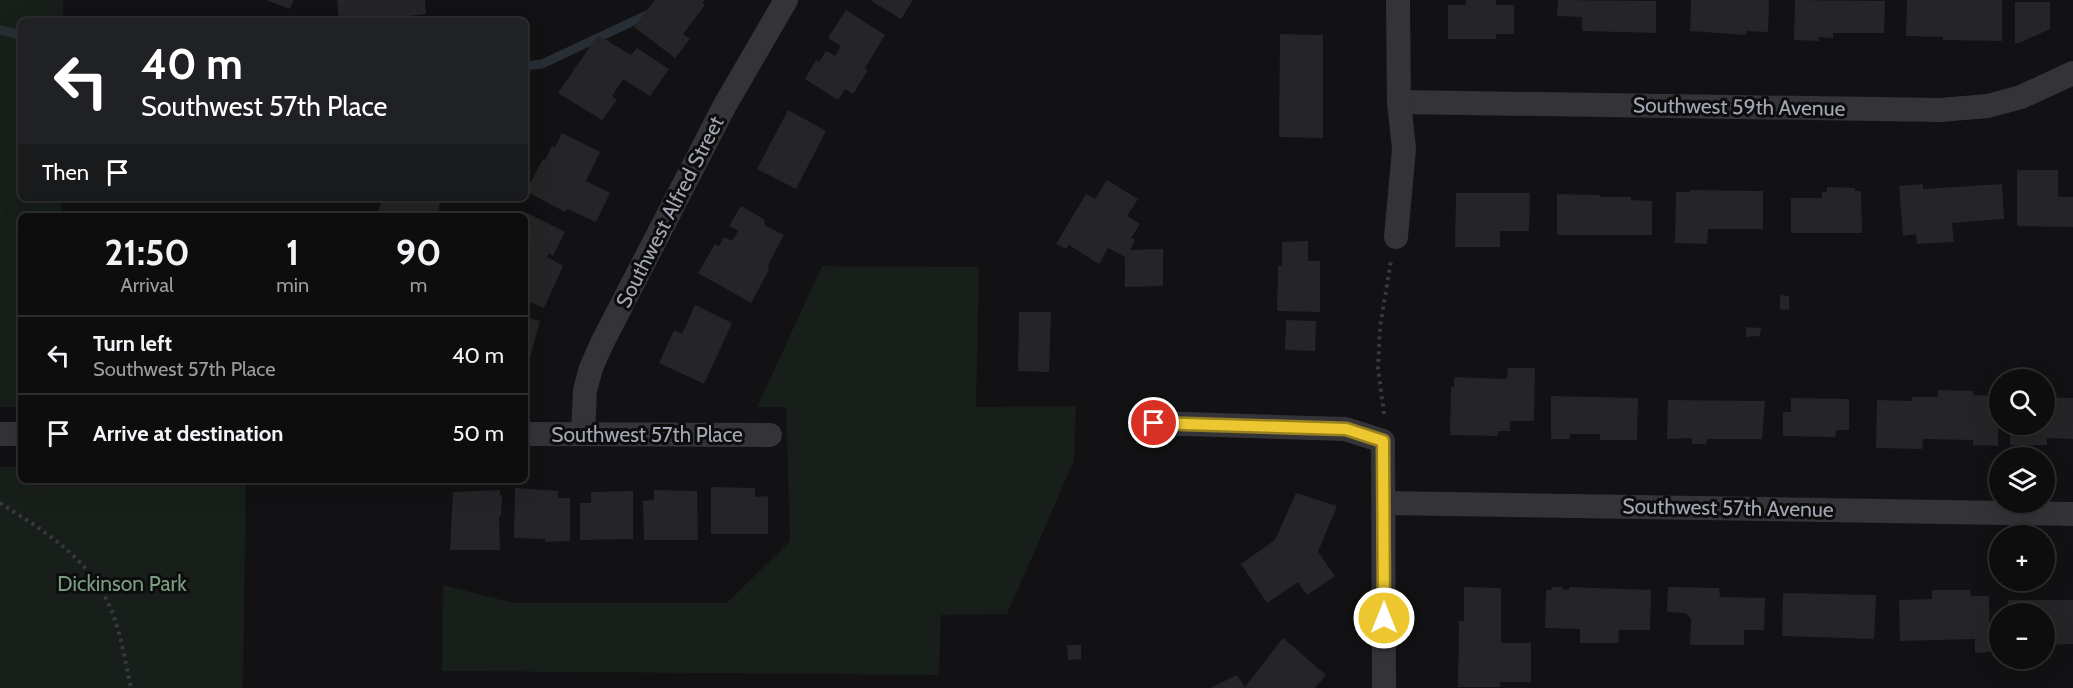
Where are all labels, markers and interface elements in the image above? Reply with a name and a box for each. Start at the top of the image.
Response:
text: 40 m [141,38,243,90]
icon: left [42,42,120,120]
text: Southwest 57th Place [141,90,387,123]
street label: Southwest 59th Avenue [1633,92,1846,121]
street label: Southwest Alfred Street [610,112,729,312]
icon: arrive [101,156,134,189]
text: Then [42,159,89,186]
text: 21:50 [105,230,190,274]
text: 1 [286,230,299,274]
text: 90 [396,230,441,274]
text: Arrival [120,273,174,297]
text: min [276,273,309,297]
text: m [410,273,427,297]
text: Turn left [93,330,172,357]
icon: left [42,339,75,372]
text: 40 m [452,342,504,369]
text: Southwest 57th Place [93,357,276,381]
map controls [1989,369,2055,669]
button: search [1989,369,2055,435]
pin [1128,397,1179,448]
icon: arrive [1137,406,1170,439]
icon: arrive [42,417,75,450]
text: Arrive at destination [93,420,283,447]
text: 50 m [452,420,504,447]
street label: Southwest 57th Place [551,422,743,447]
button: layers [1989,447,2055,513]
street label: Southwest 57th Avenue [1622,493,1834,522]
button: + [1989,525,2055,591]
park label: Dickinson Park [57,571,187,596]
position arrow [1352,586,1416,650]
button: − [1989,603,2055,669]

